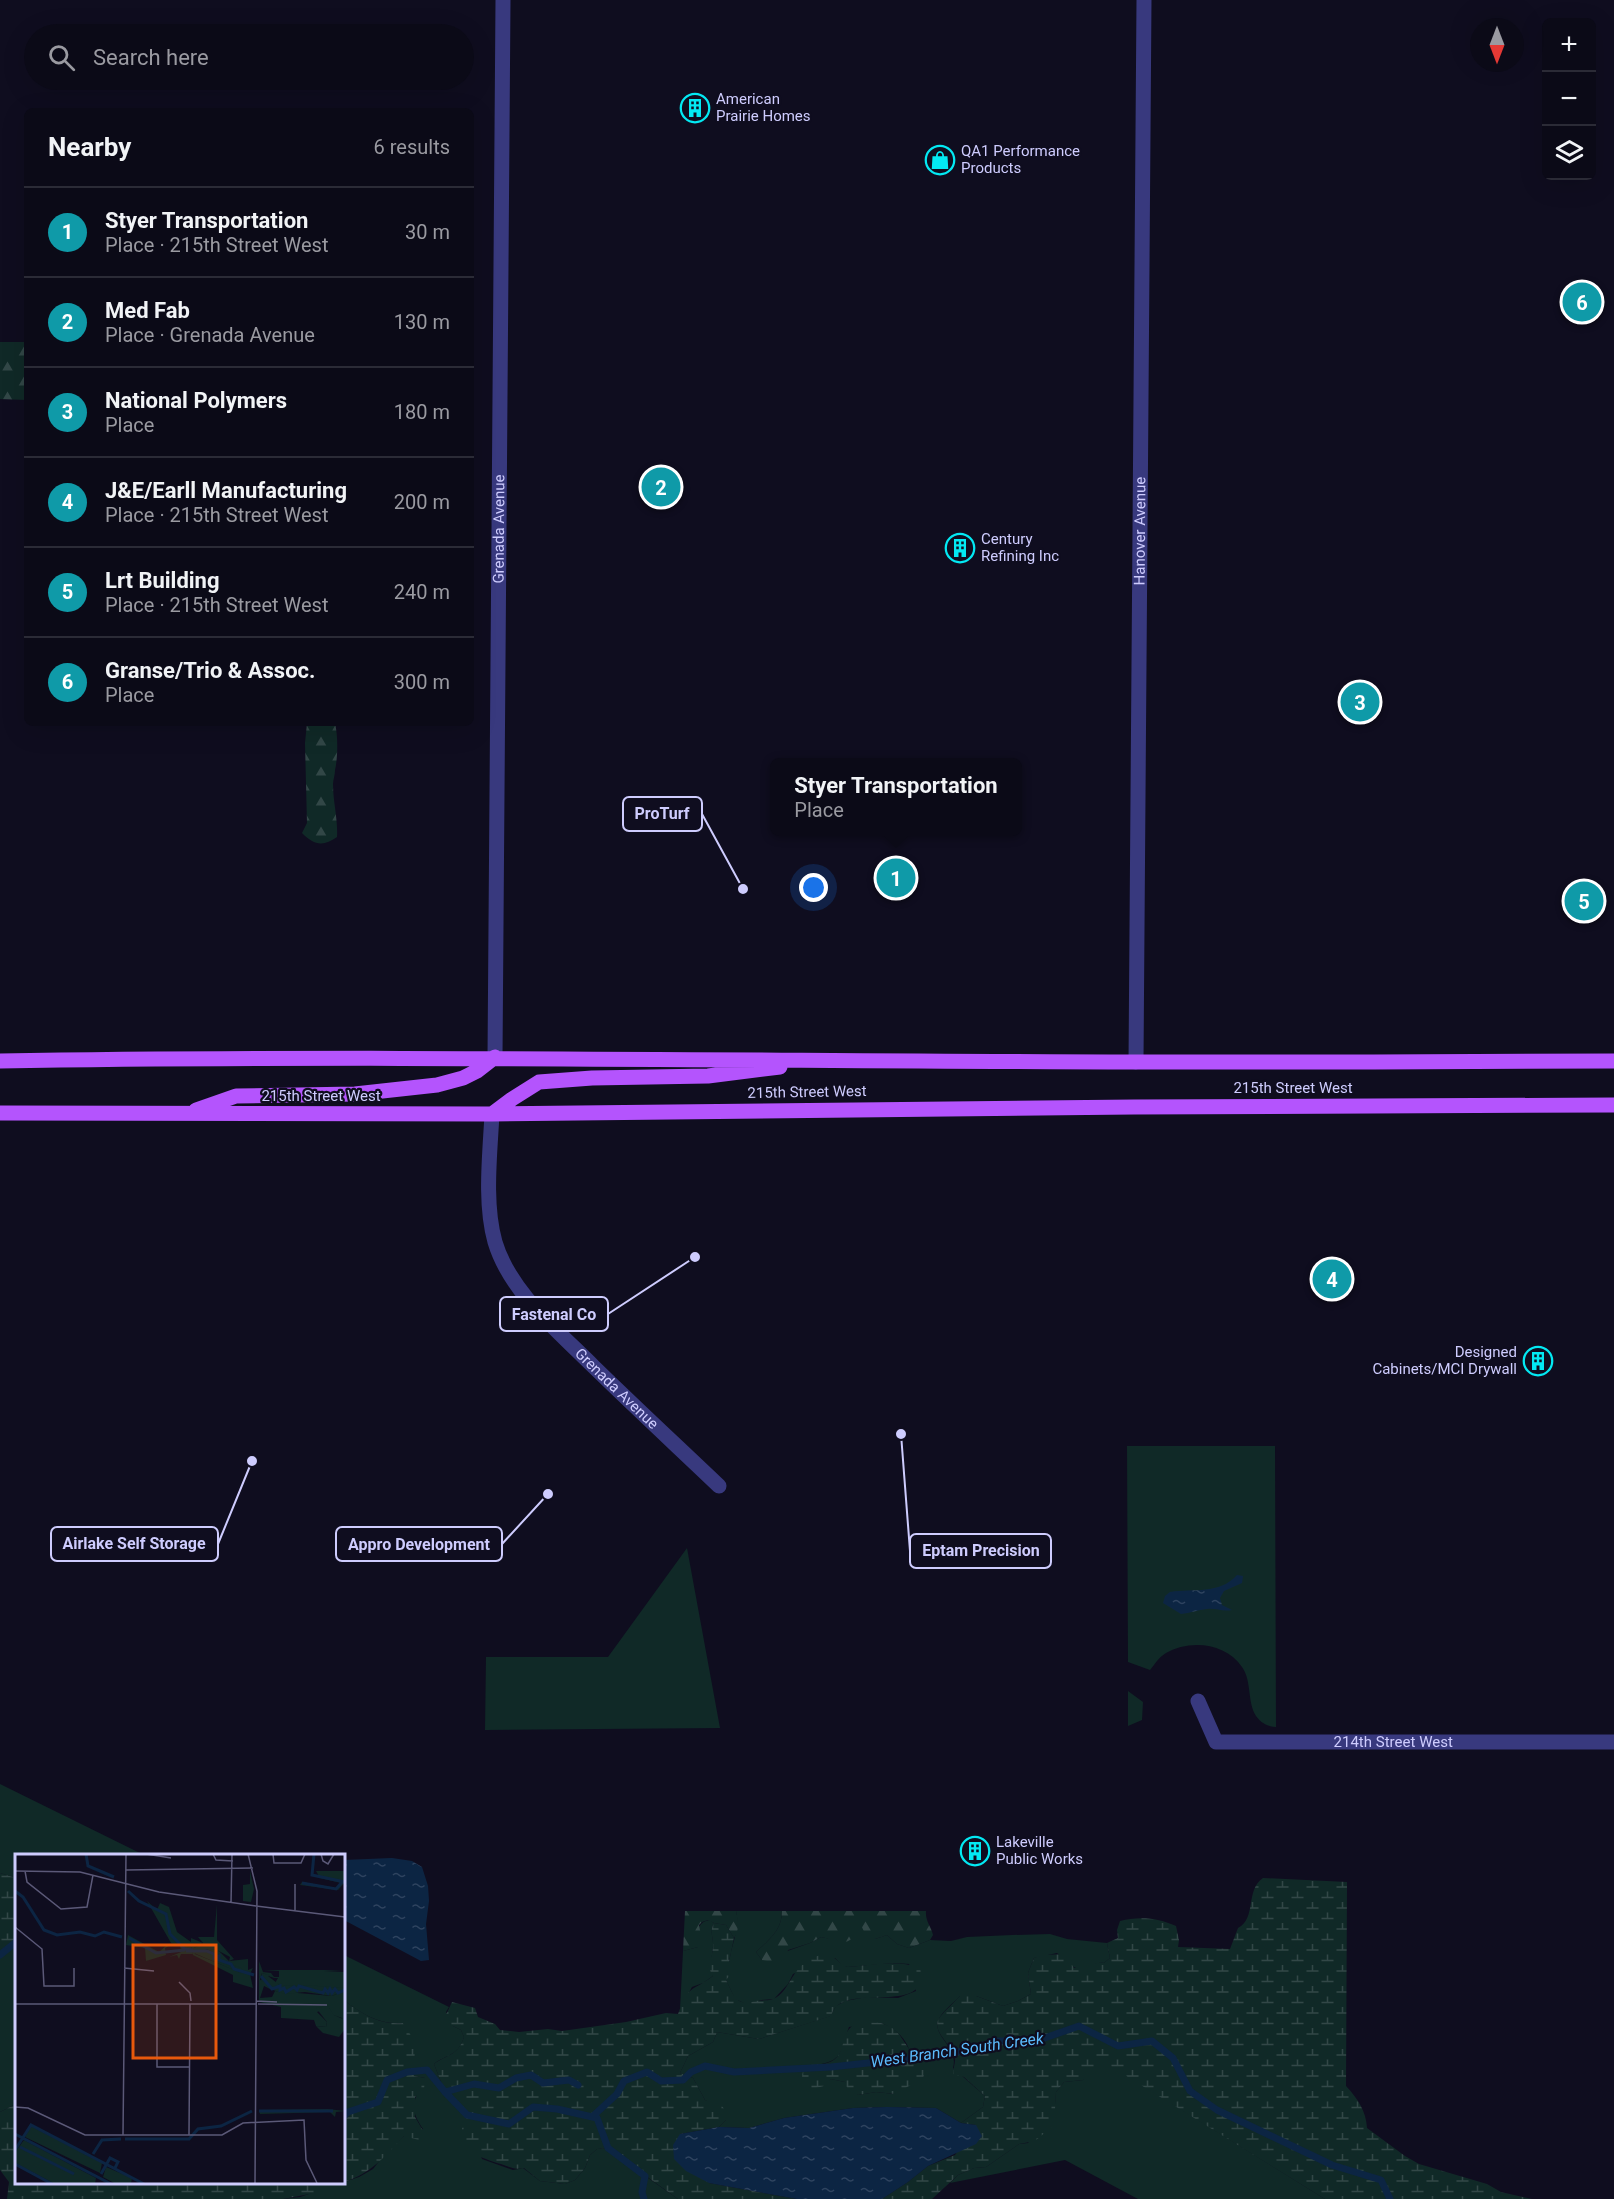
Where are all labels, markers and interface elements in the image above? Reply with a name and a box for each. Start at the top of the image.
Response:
north arrow [1470,18,1524,72]
map controls [1542,18,1596,180]
button: + [1542,18,1596,72]
search box [24,24,474,90]
icon: search [45,41,78,74]
text: Search here [93,45,209,70]
button: − [1542,72,1596,126]
place label: American Prairie Homes [716,90,811,125]
building icon: American Prairie Homes [679,92,711,124]
button: layers [1542,126,1596,180]
text: Nearby [48,132,131,162]
text: 6 results [374,135,450,159]
place label: QA1 Performance Products [961,142,1080,177]
shop icon: QA1 Performance Products [924,144,956,176]
text: Styer Transportation [105,208,308,233]
text: 1 [62,220,73,244]
text: 30 m [405,220,450,244]
text: Place · 215th Street West [105,233,328,257]
pin: 6 [1562,280,1602,324]
text: Med Fab [105,298,190,323]
text: 2 [62,310,73,334]
text: 130 m [394,310,450,334]
text: Place · Grenada Avenue [105,323,315,347]
text: National Polymers [105,388,287,413]
text: 3 [62,400,73,424]
text: 180 m [394,400,450,424]
text: Place [105,413,154,437]
pin: 2 [642,464,680,510]
street label: Grenada Avenue [490,474,508,584]
street label: Hanover Avenue [1131,477,1149,585]
text: J&E/Earll Manufacturing [105,478,347,503]
text: 4 [62,490,73,514]
text: 200 m [394,490,450,514]
text: Place · 215th Street West [105,503,328,527]
place label: Century Refining Inc [981,530,1059,565]
building icon: Century Refining Inc [944,532,976,564]
text: Lrt Building [105,568,220,593]
text: 5 [62,580,73,604]
text: 240 m [394,580,450,604]
text: Place · 215th Street West [105,593,328,617]
text: Granse/Trio & Assoc. [105,658,315,683]
text: 6 [62,670,73,694]
text: 300 m [394,670,450,694]
pin: 3 [1340,680,1380,724]
text: Place [105,683,154,707]
popup [770,758,1022,836]
text: Styer Transportation [794,773,998,798]
callout: ProTurf [623,797,702,831]
text: Place [794,798,844,822]
text: ProTurf [635,804,690,823]
pin: 1 [876,856,916,900]
your location [799,873,828,902]
pin: 5 [1564,878,1604,924]
street label: 215th Street West [1233,1079,1353,1097]
street label: 215th Street West [747,1082,867,1102]
street label: 215th Street West [261,1087,381,1105]
pin: 4 [1312,1256,1352,1302]
callout: Fastenal Co [500,1297,608,1331]
text: Fastenal Co [512,1305,596,1324]
place label: Designed Cabinets/MCI Drywall [1372,1343,1517,1378]
street label: Grenada Avenue [571,1344,662,1433]
building icon: Designed Cabinets/MCI Drywall [1522,1345,1554,1377]
callout: Airlake Self Storage [51,1527,218,1561]
callout: Appro Development [336,1527,502,1561]
text: Airlake Self Storage [62,1534,206,1553]
callout: Eptam Precision [910,1534,1051,1568]
text: Appro Development [348,1535,491,1554]
text: Eptam Precision [922,1541,1040,1560]
street label: 214th Street West [1334,1733,1453,1751]
place label: Lakeville Public Works [996,1833,1083,1868]
building icon: Lakeville Public Works [959,1835,991,1867]
inset map [15,1854,345,2184]
water label: West Branch South Creek [869,2028,1046,2072]

